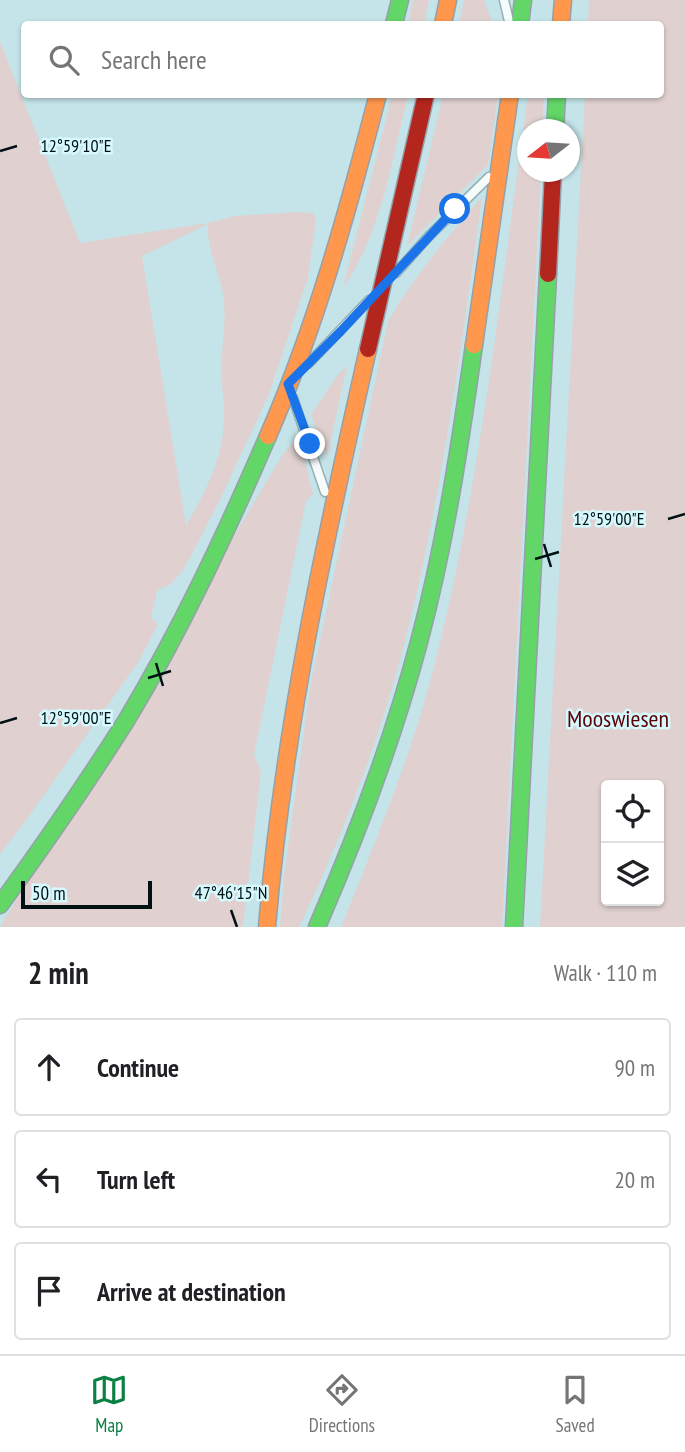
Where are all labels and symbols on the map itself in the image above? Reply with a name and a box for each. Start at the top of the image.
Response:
north arrow [517,119,580,182]
text: 12°59'10"E [41,134,111,157]
route start [439,193,470,224]
route end [294,428,325,459]
text: 12°59'00"E [574,507,644,530]
park label: Mooswiesen [567,703,669,734]
text: 12°59'00"E [41,706,111,729]
scale bar [21,878,152,910]
text: 47°46'15"N [195,881,267,904]

